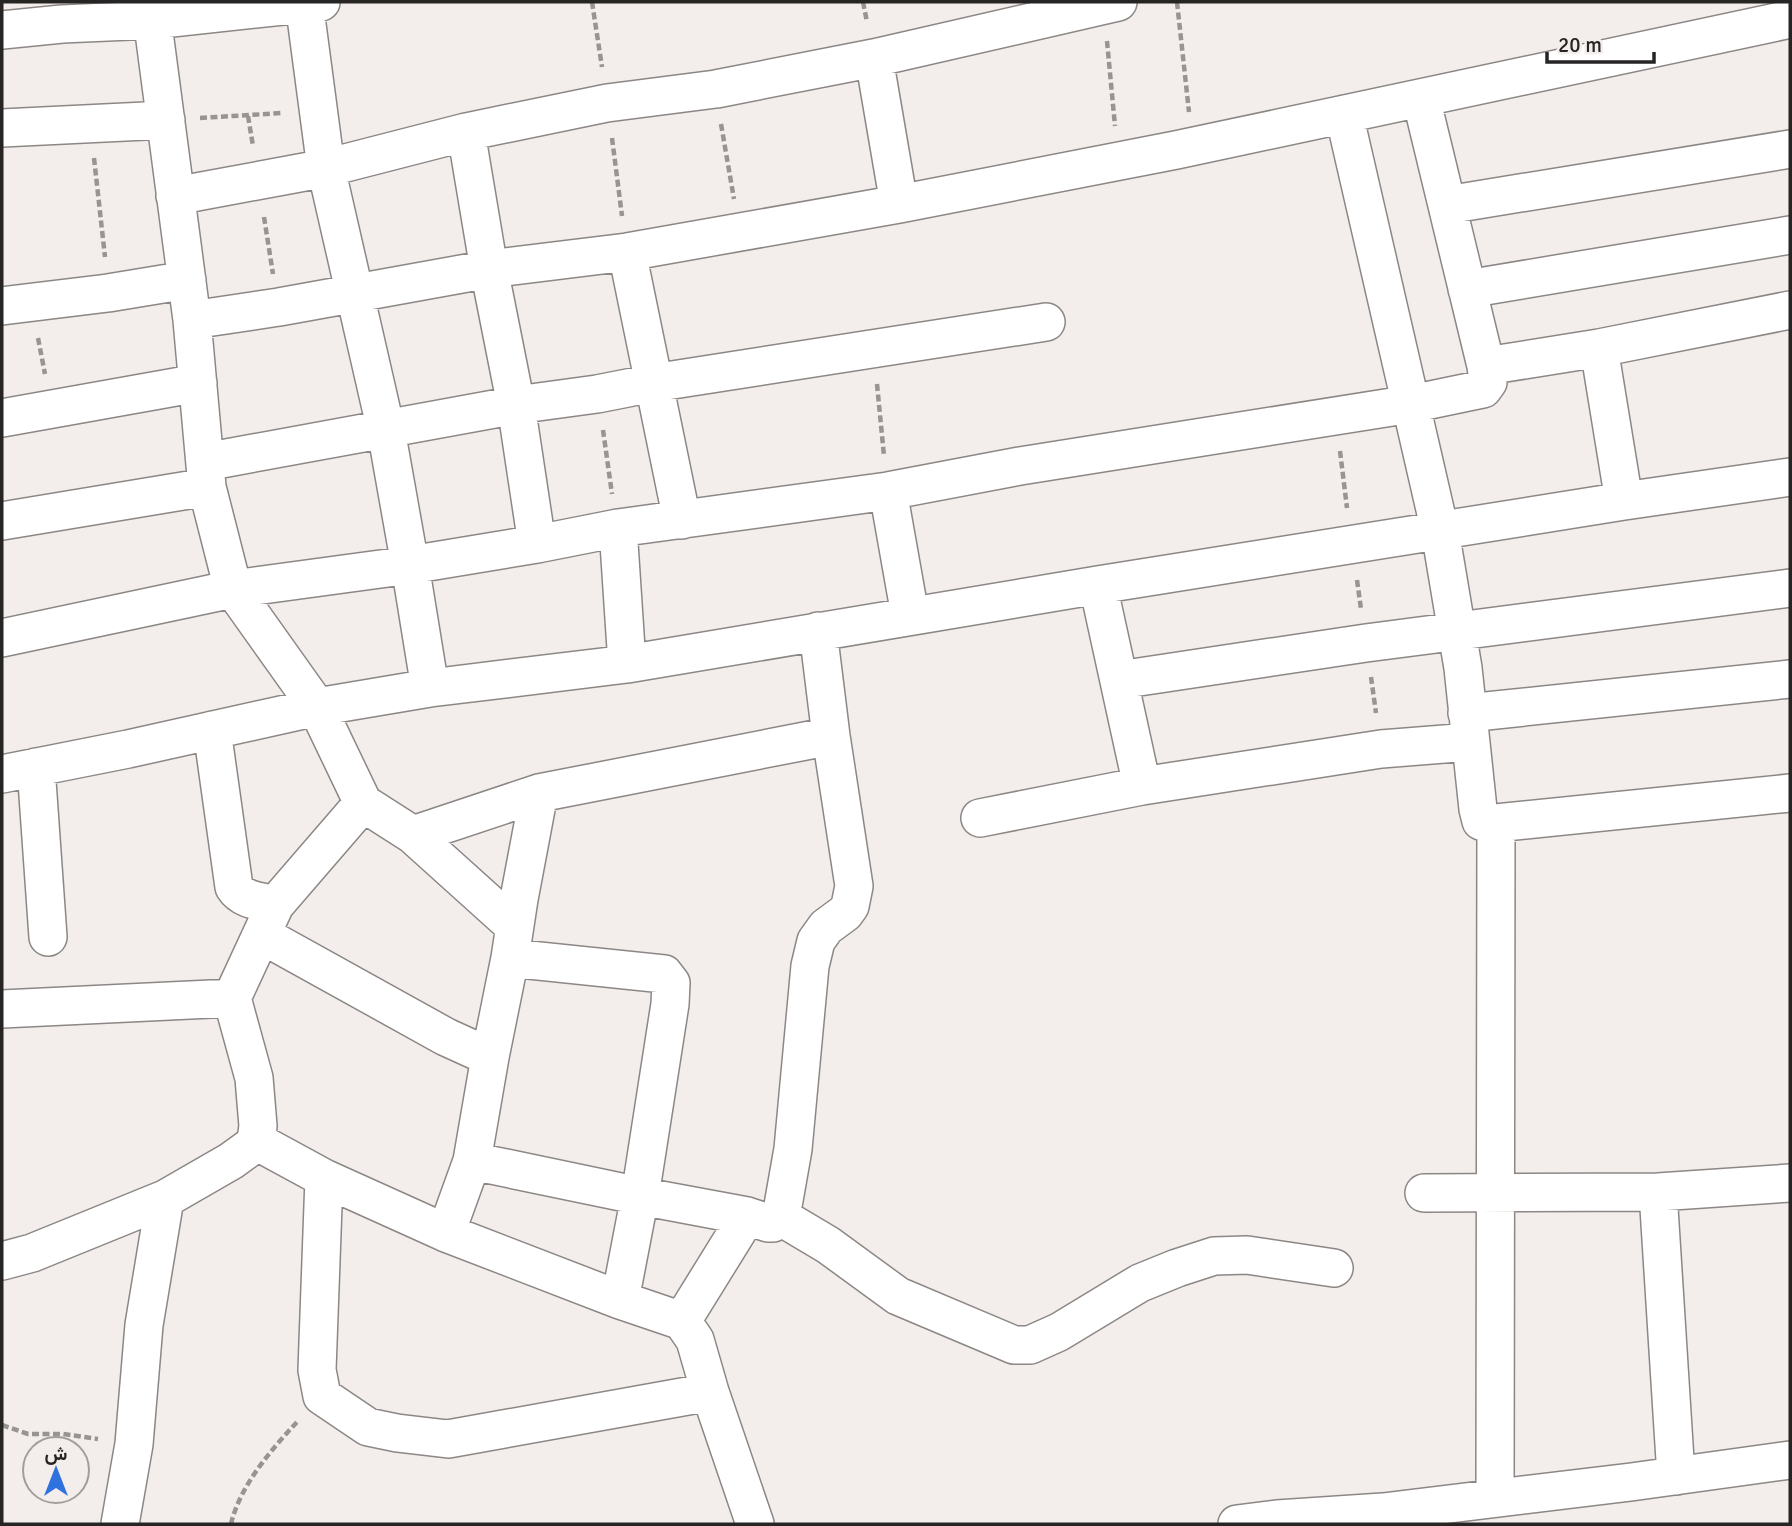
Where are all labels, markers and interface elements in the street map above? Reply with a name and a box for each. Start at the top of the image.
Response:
scale bar [1547,21,1654,65]
text: 20 m [1558,32,1602,58]
north arrow [21,1435,91,1505]
text: ش [45,1442,68,1466]

